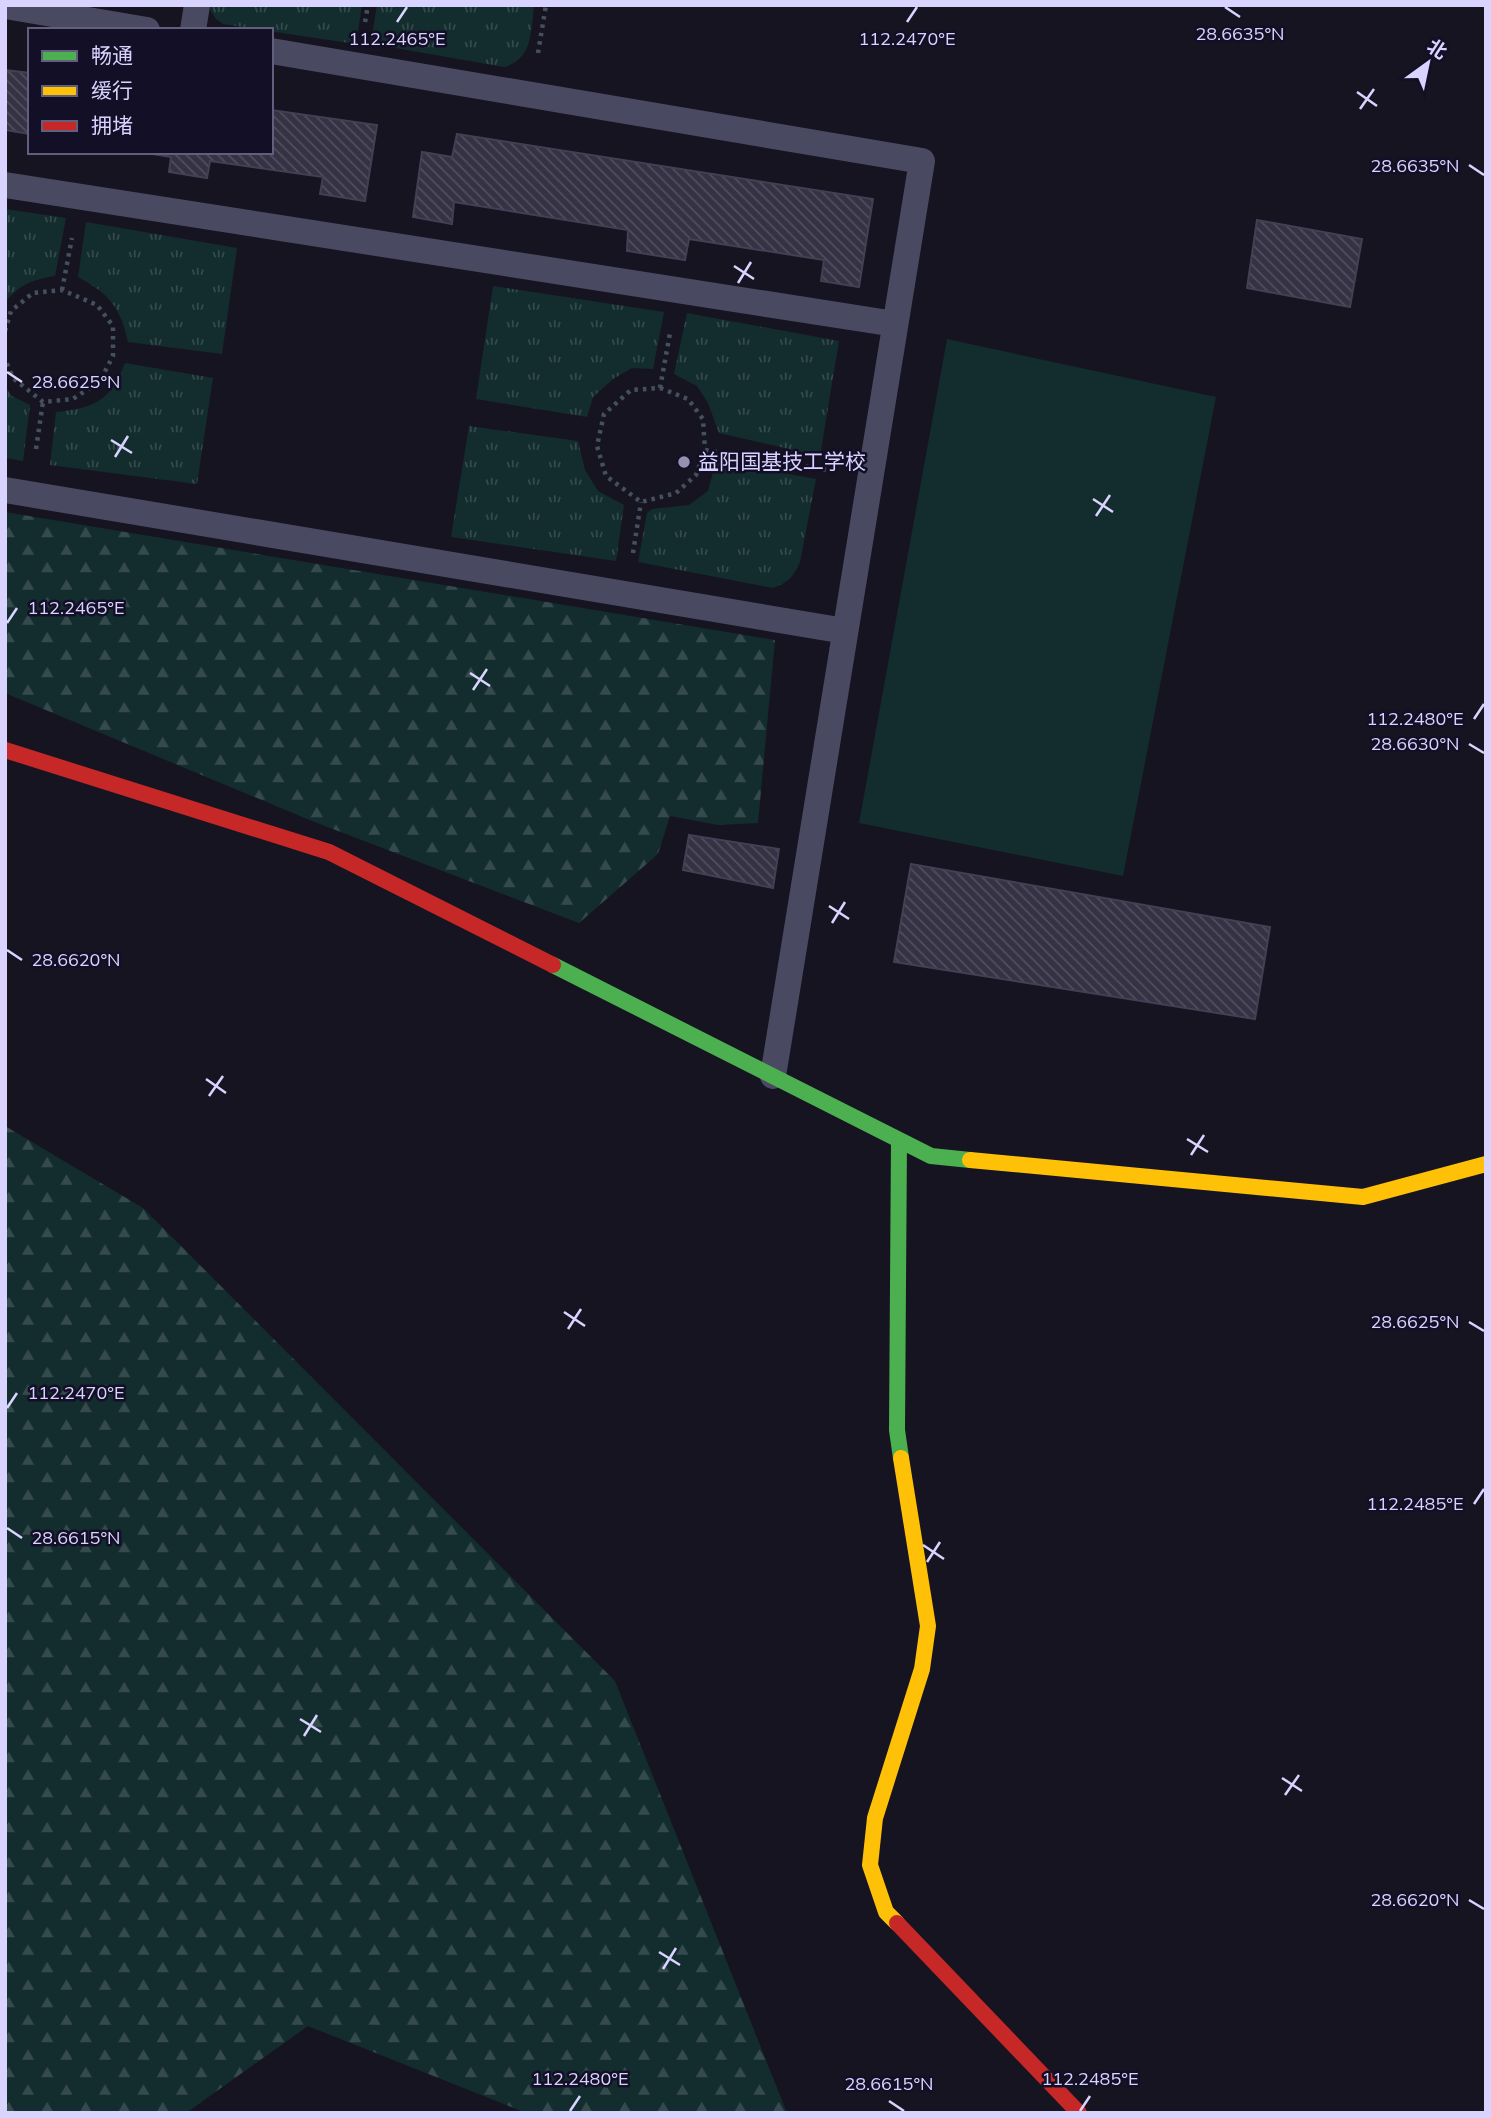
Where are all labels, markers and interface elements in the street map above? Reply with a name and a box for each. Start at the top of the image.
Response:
text: 28.6635°N [1195,22,1285,45]
text: 112.2465°E [349,27,445,50]
text: 112.2470°E [859,27,955,50]
legend [28,28,273,154]
north arrow [1393,28,1463,98]
text: 北 [1423,34,1452,64]
text: 畅通 [91,42,133,68]
text: 缓行 [91,77,133,103]
text: 拥堵 [91,112,133,138]
text: 28.6635°N [1370,154,1460,177]
text: 28.6625°N [31,370,121,393]
place label: 益阳国基技工学校 [698,448,866,474]
marker: 益阳国基技工学校 [676,454,692,470]
text: 112.2465°E [28,596,124,619]
text: 112.2480°E [1367,707,1463,730]
text: 28.6630°N [1370,732,1460,755]
text: 28.6620°N [31,948,121,971]
text: 28.6625°N [1370,1310,1460,1333]
text: 112.2470°E [28,1381,124,1404]
text: 112.2485°E [1367,1492,1463,1515]
text: 28.6615°N [31,1526,121,1549]
text: 28.6620°N [1370,1888,1460,1911]
text: 112.2480°E [532,2067,628,2090]
text: 112.2485°E [1042,2067,1138,2090]
text: 28.6615°N [844,2072,934,2095]

